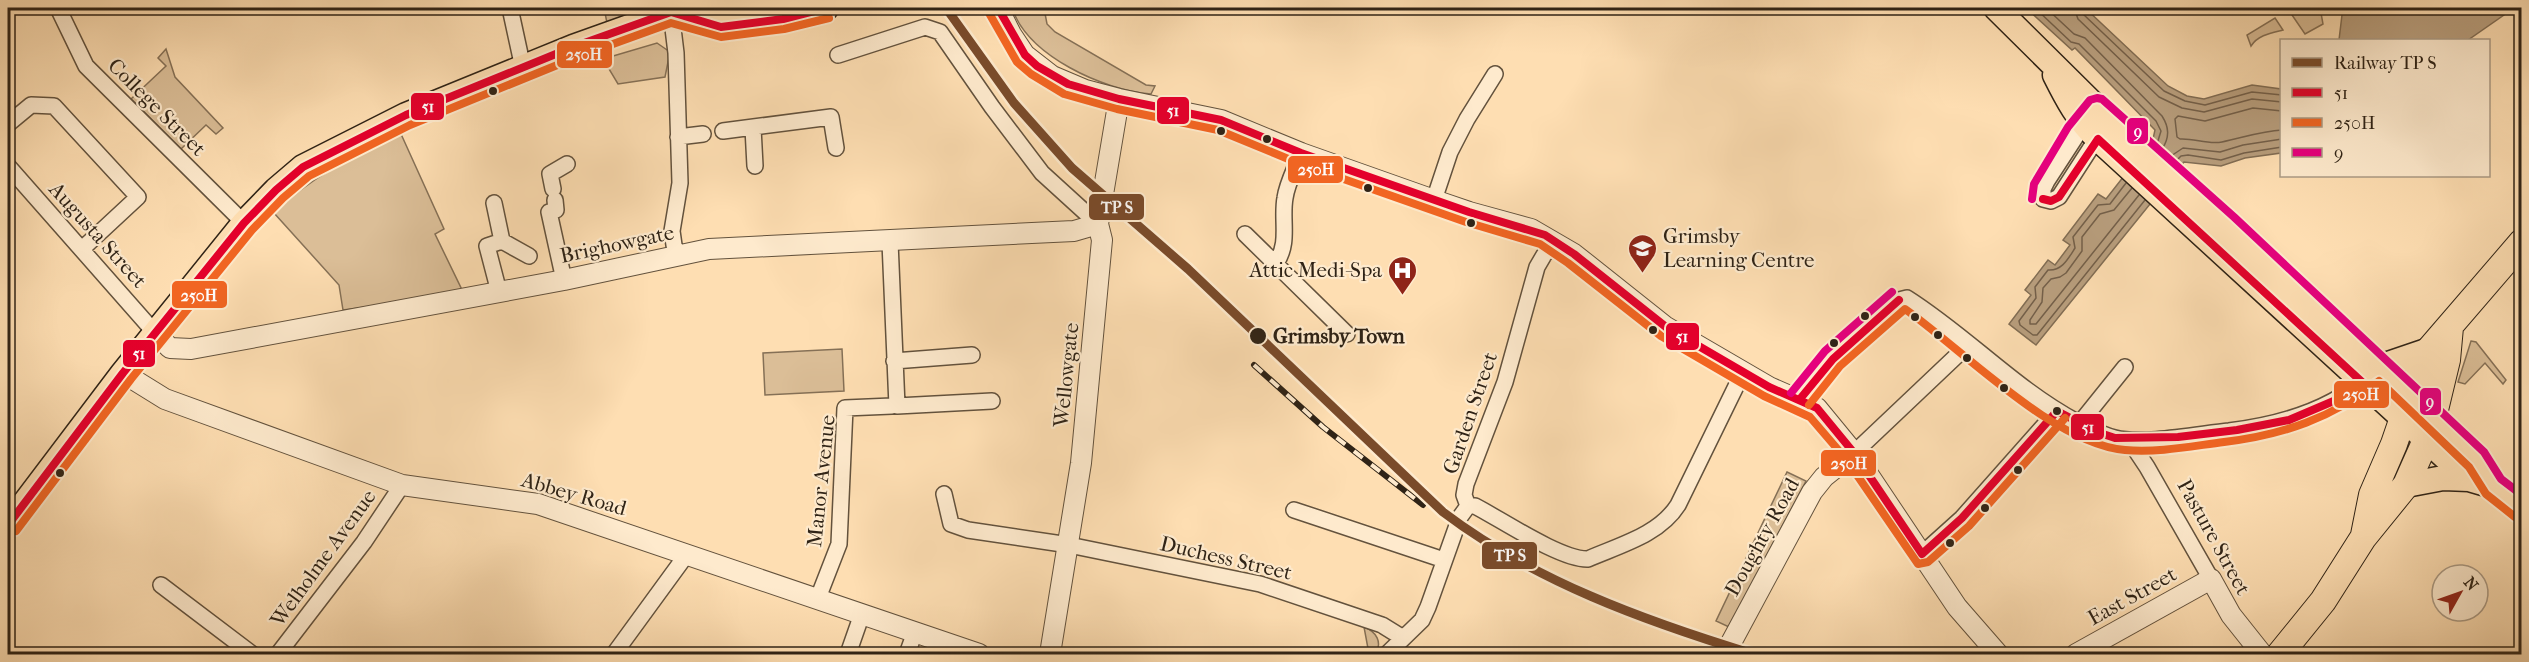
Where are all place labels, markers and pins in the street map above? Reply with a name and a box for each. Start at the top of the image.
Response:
unlabelled marker [487,85,499,97]
unlabelled marker [1215,125,1227,137]
unlabelled marker [1261,133,1273,145]
unlabelled marker [1362,182,1374,194]
unlabelled marker [1465,217,1477,229]
place label: Grimsby Learning Centre [1663,224,1814,272]
school or university icon: Grimsby Learning Centre [1626,232,1658,274]
hospital icon: Attic Medi-Spa [1387,254,1419,296]
place label: Attic Medi-Spa [1248,258,1382,282]
unlabelled marker [1859,310,1871,322]
unlabelled marker [1909,311,1921,323]
place label: Grimsby Town [1273,324,1405,348]
unlabelled marker [1647,324,1659,336]
marker: Grimsby Town [1248,326,1268,346]
unlabelled marker [1932,329,1944,341]
unlabelled marker [1828,337,1840,349]
unlabelled marker [1961,352,1973,364]
unlabelled marker [1998,382,2010,394]
unlabelled marker [2051,405,2063,417]
unlabelled marker [2012,464,2024,476]
unlabelled marker [54,467,66,479]
unlabelled marker [1979,502,1991,514]
unlabelled marker [1944,537,1956,549]

